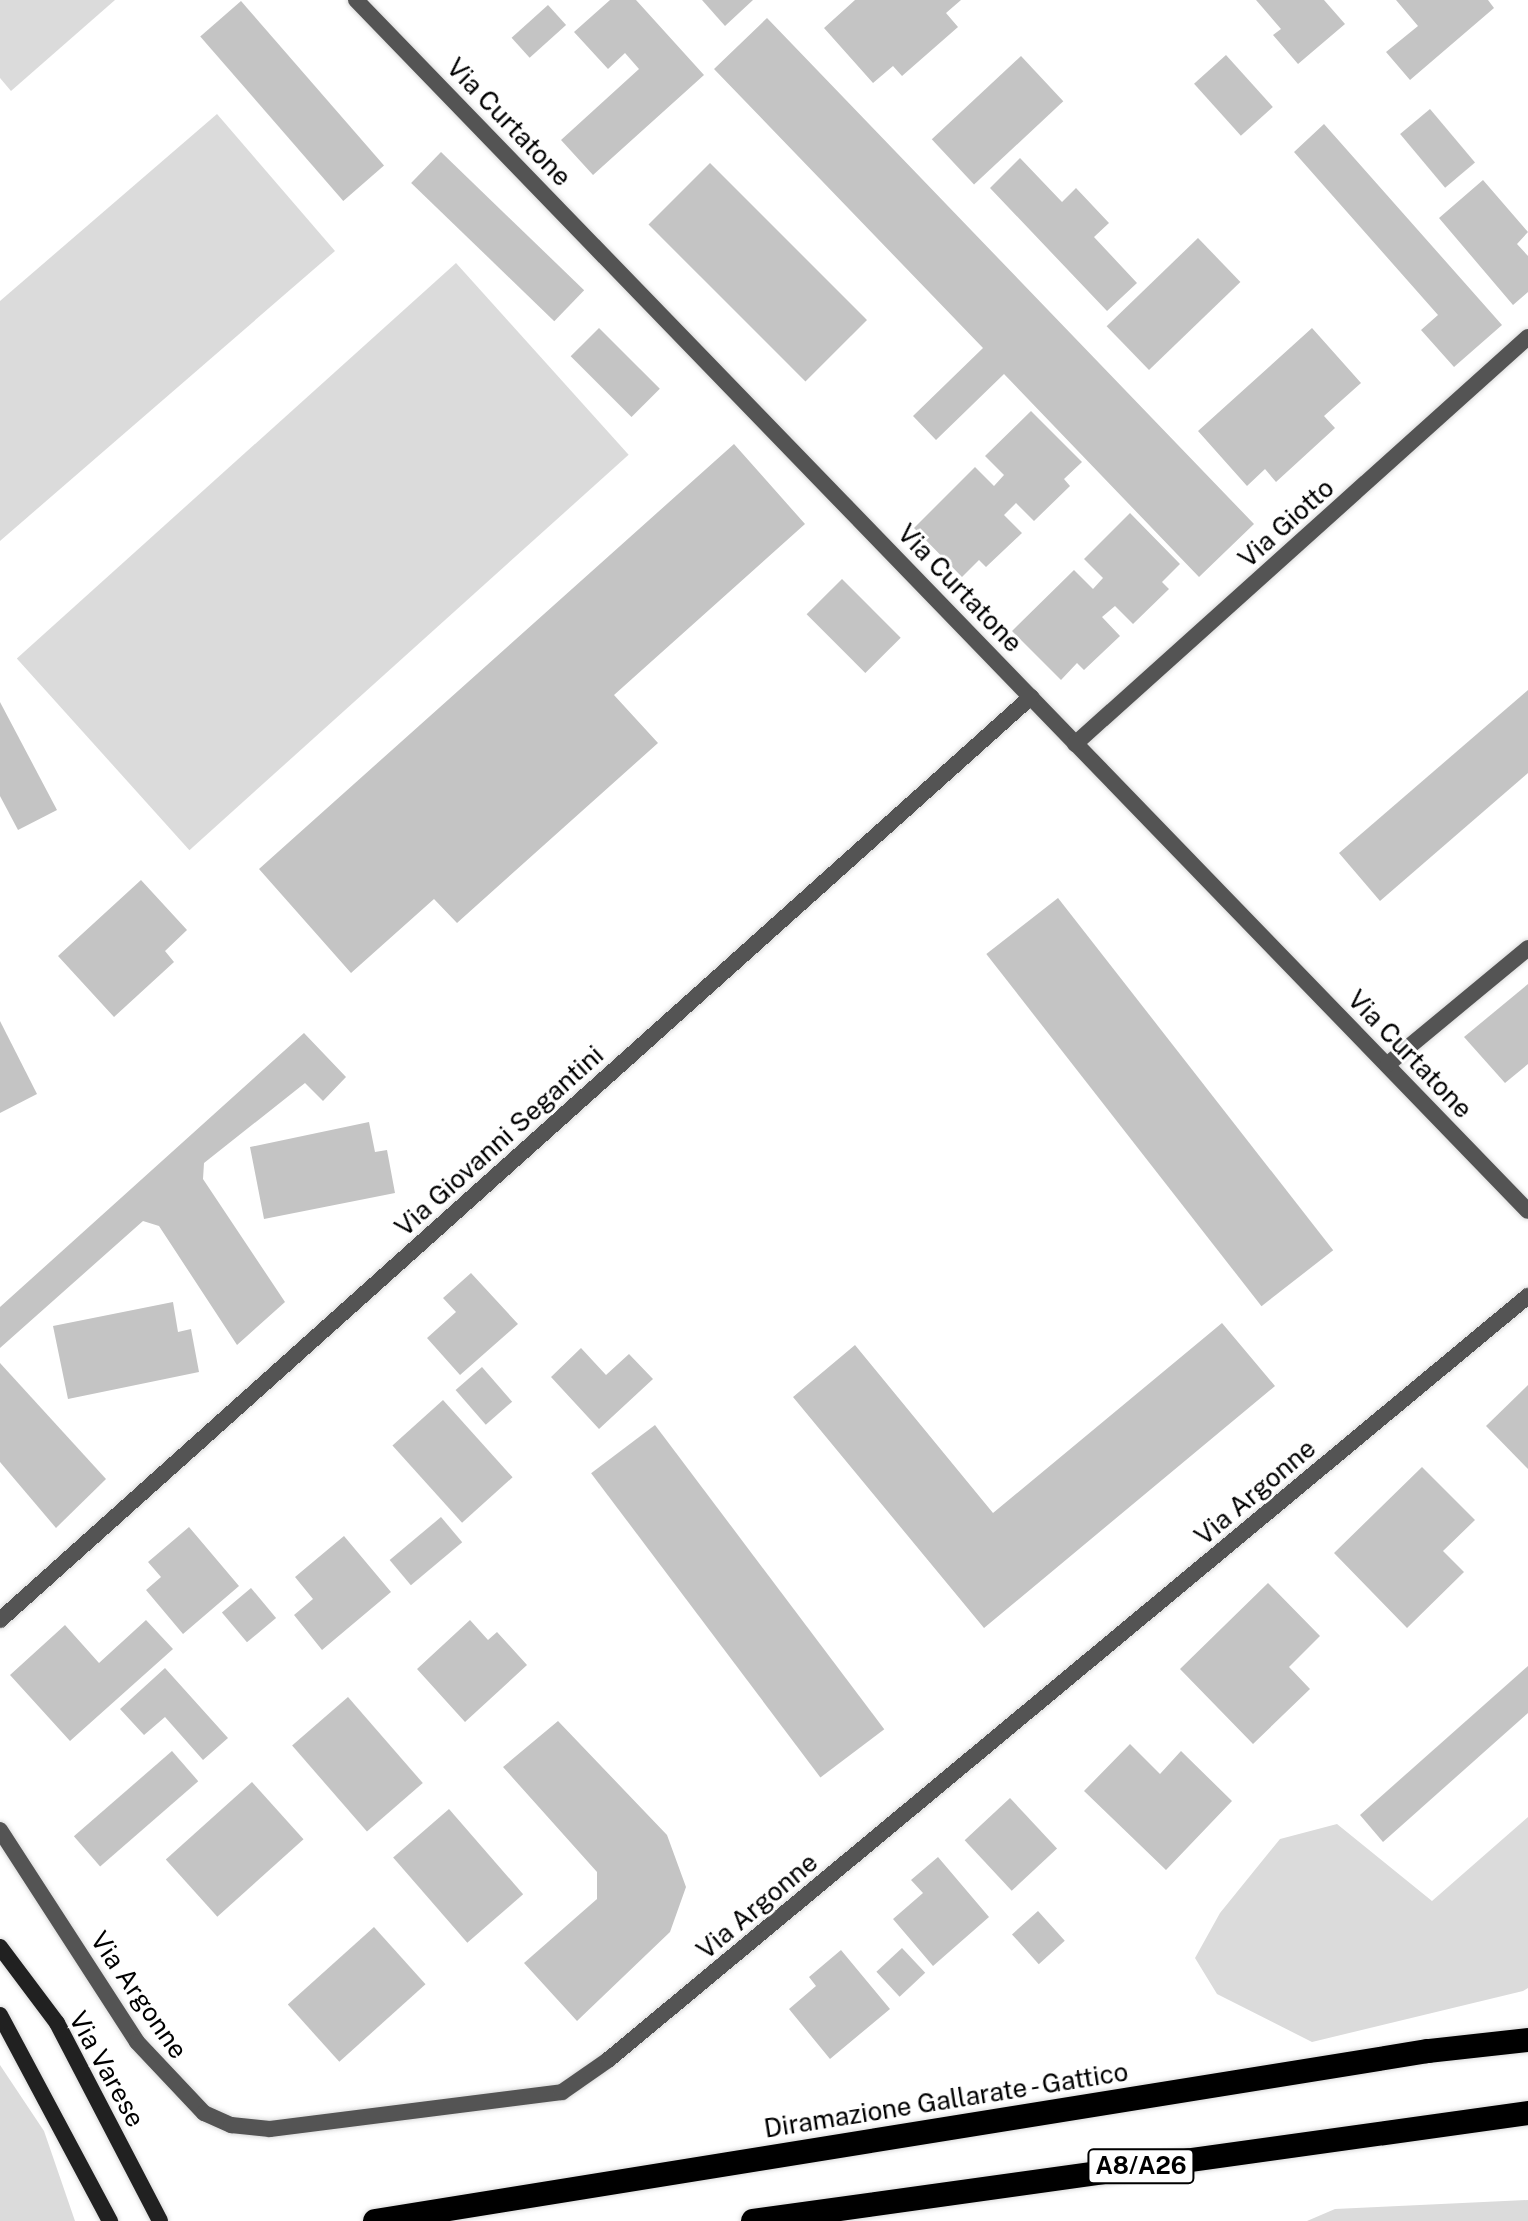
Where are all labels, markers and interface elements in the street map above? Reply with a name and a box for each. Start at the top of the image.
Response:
street label: Via Curtatone [440,52,578,192]
street label: Via Giotto [1232,472,1340,574]
street label: Via Curtatone [891,518,1029,658]
street label: Via Curtatone [1341,984,1479,1124]
street label: Via Giovanni Segantini [388,1039,610,1243]
street label: Via Argonne [1188,1432,1322,1552]
street label: Via Argonne [690,1846,824,1966]
street label: Via Argonne [84,1925,194,2065]
street label: Via Varese [62,2006,152,2132]
street label: Diramazione Gallarate - Gattico [758,2055,1134,2145]
road number: A8/A26 [1087,2146,1195,2186]

